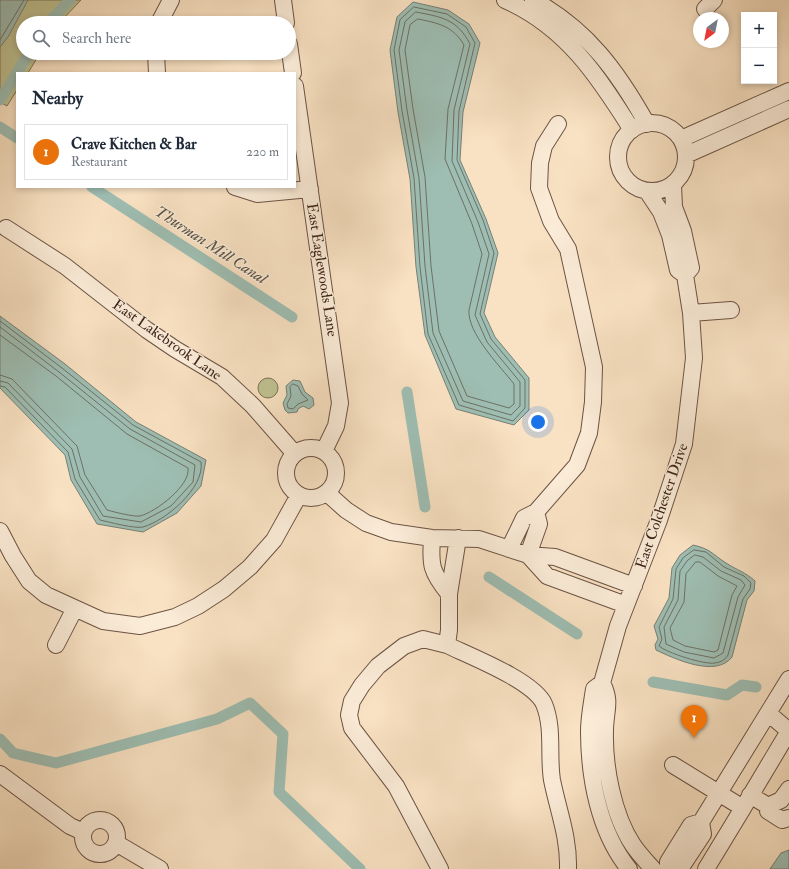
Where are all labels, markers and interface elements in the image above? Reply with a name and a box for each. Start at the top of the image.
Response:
north arrow [693,12,729,48]
map controls [741,12,777,84]
button: + [741,12,777,48]
search box [16,16,296,60]
icon: search [30,27,52,49]
text: Search here [62,29,131,48]
button: − [741,48,777,84]
text: Nearby [32,88,83,109]
text: Crave Kitchen & Bar [71,135,197,154]
text: 1 [44,144,48,160]
text: 220 m [246,144,279,160]
text: Restaurant [71,154,127,170]
water label: Thurman Mill Canal [151,201,272,289]
street label: East Eaglewoods Lane [302,202,342,338]
street label: East Lakebrook Lane [109,295,225,385]
your location [528,412,548,432]
street label: East Colchester Drive [632,441,692,571]
pin: 1 [681,705,707,738]

